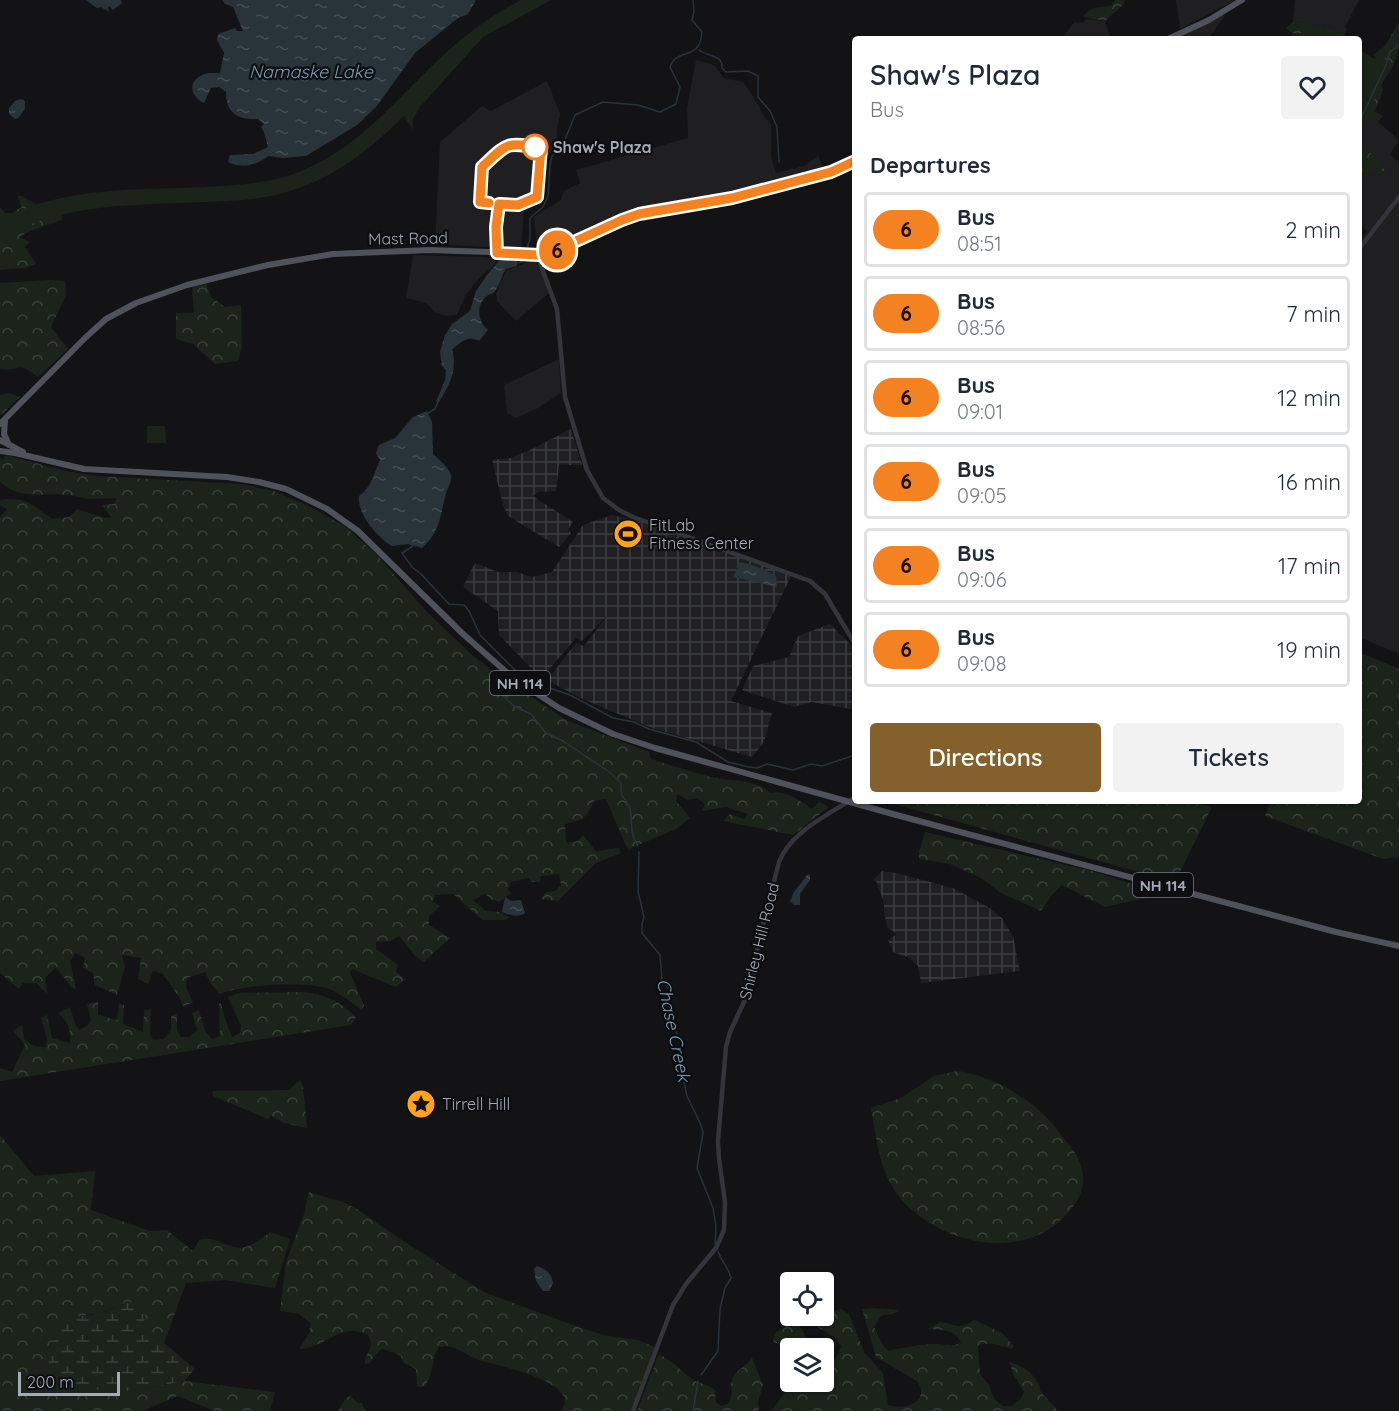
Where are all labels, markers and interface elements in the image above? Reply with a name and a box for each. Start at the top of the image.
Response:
button: heart [1281,56,1344,119]
text: Shaw's Plaza [870,57,1040,92]
water label: Namaske Lake [249,60,374,83]
text: Bus [870,97,904,122]
marker: Shaw's Plaza [522,134,548,160]
place label: Shaw's Plaza [553,137,652,157]
text: Departures [870,151,991,179]
text: Bus [957,203,995,231]
text: 6 [900,216,912,242]
text: 2 min [1285,216,1341,244]
street label: Mast Road [368,227,448,249]
line badge: 6 [538,230,576,270]
text: 08:51 [957,231,1002,256]
text: 6 [551,237,563,263]
text: Bus [957,287,995,315]
text: 6 [900,300,912,326]
text: 7 min [1286,300,1341,328]
text: 08:56 [957,315,1005,340]
text: Bus [957,371,995,399]
text: 6 [900,384,912,410]
text: 12 min [1277,384,1341,412]
text: 09:01 [957,399,1003,424]
text: Bus [957,455,995,483]
text: 6 [900,468,912,494]
text: 16 min [1278,468,1341,496]
text: 09:05 [957,483,1007,508]
place label: FitLab Fitness Center [649,515,754,553]
sports icon: FitLab Fitness Center [612,518,644,550]
text: Bus [957,539,995,567]
text: 6 [900,552,912,578]
text: 17 min [1278,552,1341,580]
text: 09:06 [957,567,1006,592]
text: Bus [957,623,995,651]
text: 6 [900,636,912,662]
text: 19 min [1277,636,1341,664]
text: 09:08 [957,651,1007,676]
road number: NH 114 [490,671,550,695]
button: Directions [870,723,1101,792]
button: Tickets [1113,723,1344,792]
road number: NH 114 [1133,873,1193,897]
street label: Shirley Hill Road [735,880,783,1002]
water label: Chase Creek [652,976,696,1085]
place icon: Tirrell Hill [405,1088,437,1120]
place label: Tirrell Hill [442,1094,510,1114]
map controls [780,1272,834,1392]
button: locate [780,1272,834,1326]
button: layers [780,1338,834,1392]
scale bar [18,1369,120,1396]
text: 200 m [27,1372,74,1392]

